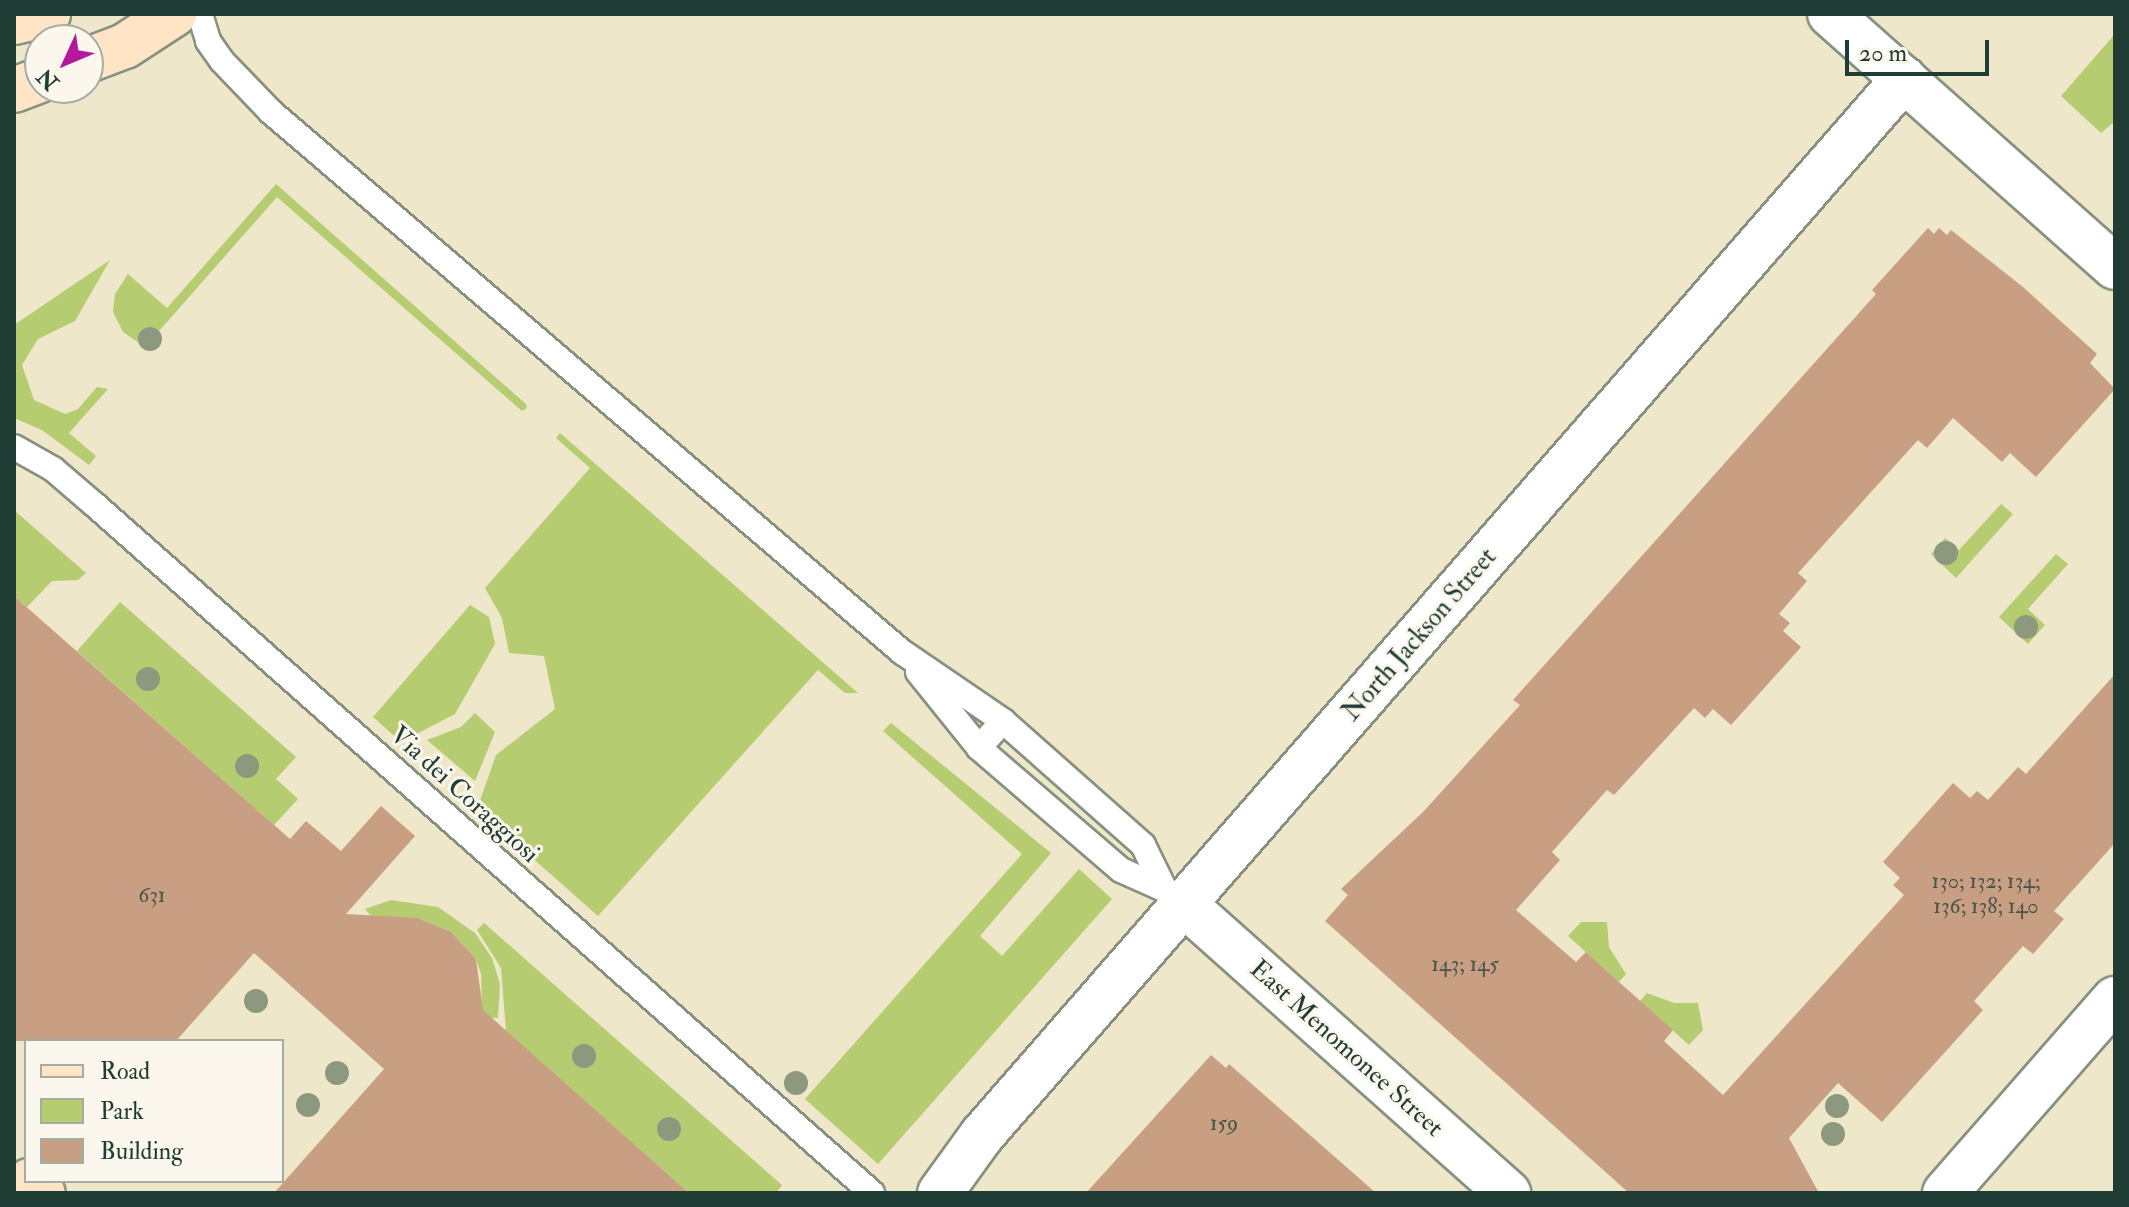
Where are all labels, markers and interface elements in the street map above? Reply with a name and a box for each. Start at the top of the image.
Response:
north arrow [24,24,104,104]
scale bar [1849,24,1993,74]
text: 20 m [1859,38,1907,69]
text: N [31,62,65,96]
street label: North Jackson Street [1336,542,1504,728]
street label: Via dei Coraggiosi [383,720,545,870]
house number: 130; 132; 134; 136; 138; 140 [1932,868,2040,920]
house number: 631 [138,883,166,909]
house number: 143; 145 [1431,952,1499,978]
street label: East Menomonee Street [1243,954,1449,1144]
legend [24,1039,284,1183]
text: Road [100,1056,150,1087]
text: Park [100,1096,144,1127]
house number: 159 [1210,1111,1238,1137]
text: Building [100,1136,183,1167]

